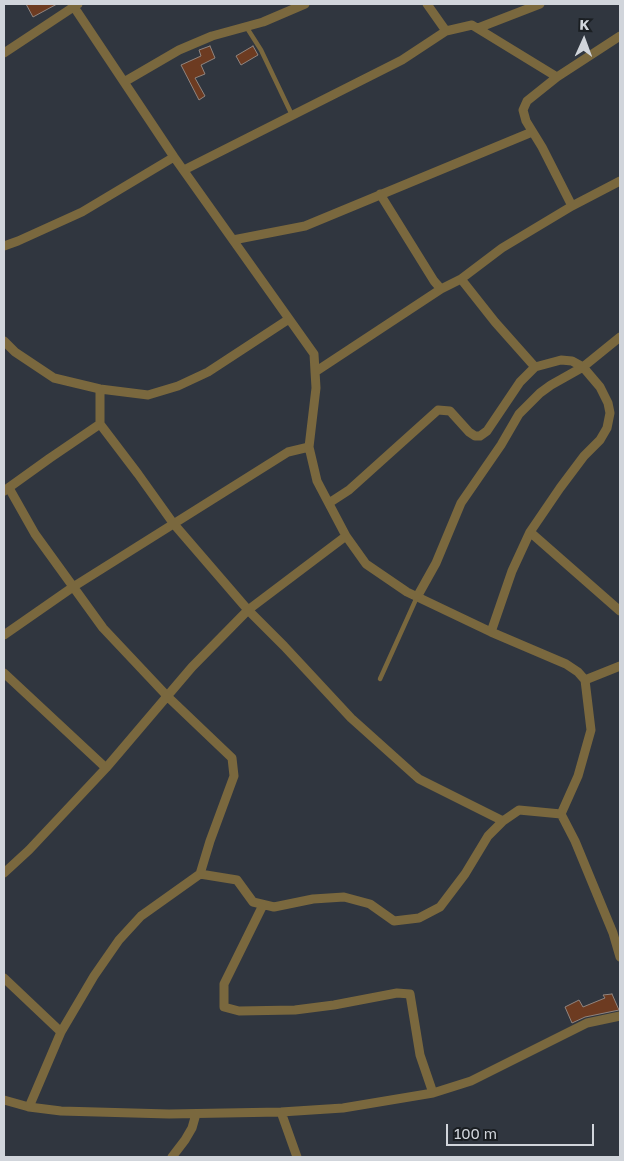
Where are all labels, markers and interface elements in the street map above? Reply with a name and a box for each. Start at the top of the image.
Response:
north arrow [559,15,609,65]
text: K [579,16,590,33]
scale bar [449,1114,596,1146]
text: 100 m [454,1124,497,1142]

